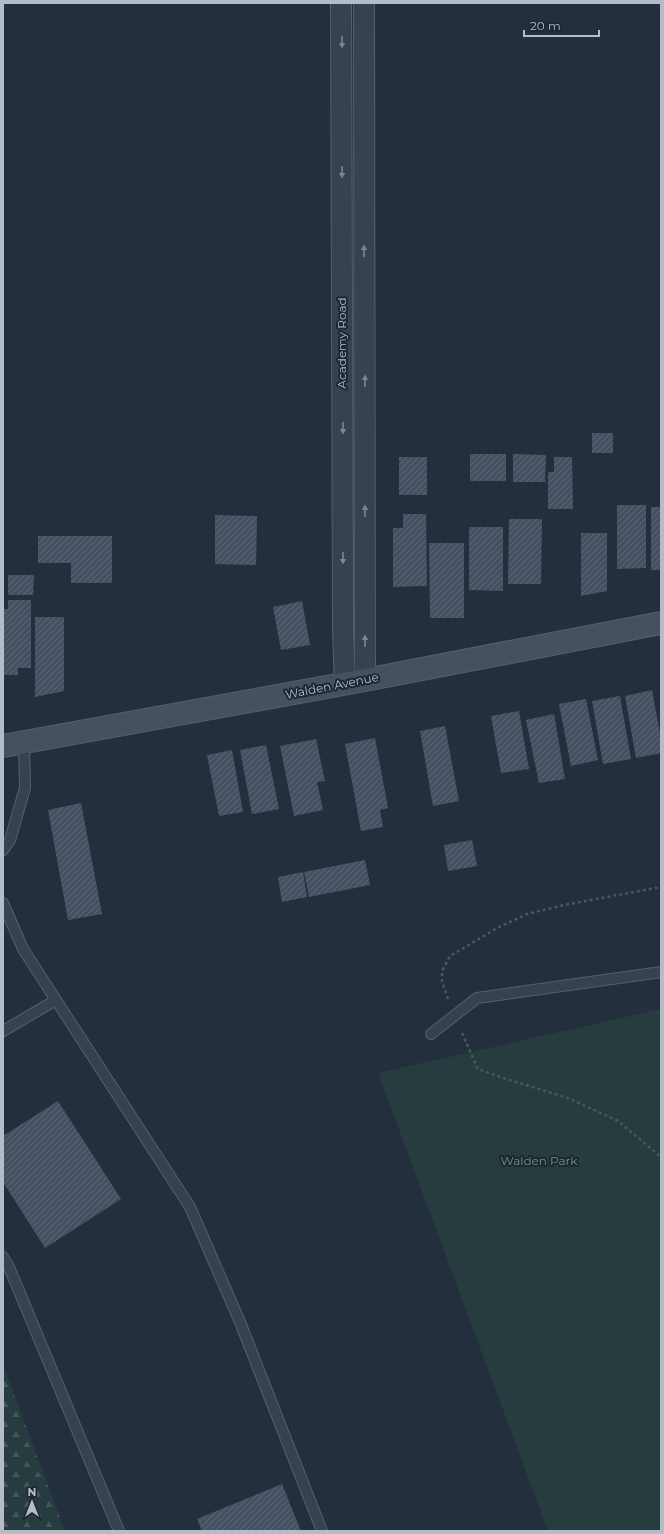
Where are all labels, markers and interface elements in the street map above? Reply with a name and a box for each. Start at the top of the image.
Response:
scale bar [524,12,599,38]
text: 20 m [530,18,561,33]
one-way arrow [338,36,345,48]
one-way arrow [339,166,345,179]
one-way arrow [361,244,367,257]
street label: Academy Road [334,297,349,389]
one-way arrow [361,375,368,387]
one-way arrow [340,422,346,435]
one-way arrow [362,504,368,517]
one-way arrow [340,552,346,565]
one-way arrow [362,634,368,647]
street label: Walden Avenue [284,669,380,702]
park label: Walden Park [500,1153,578,1168]
north arrow [12,1482,52,1522]
text: N [28,1485,36,1499]

